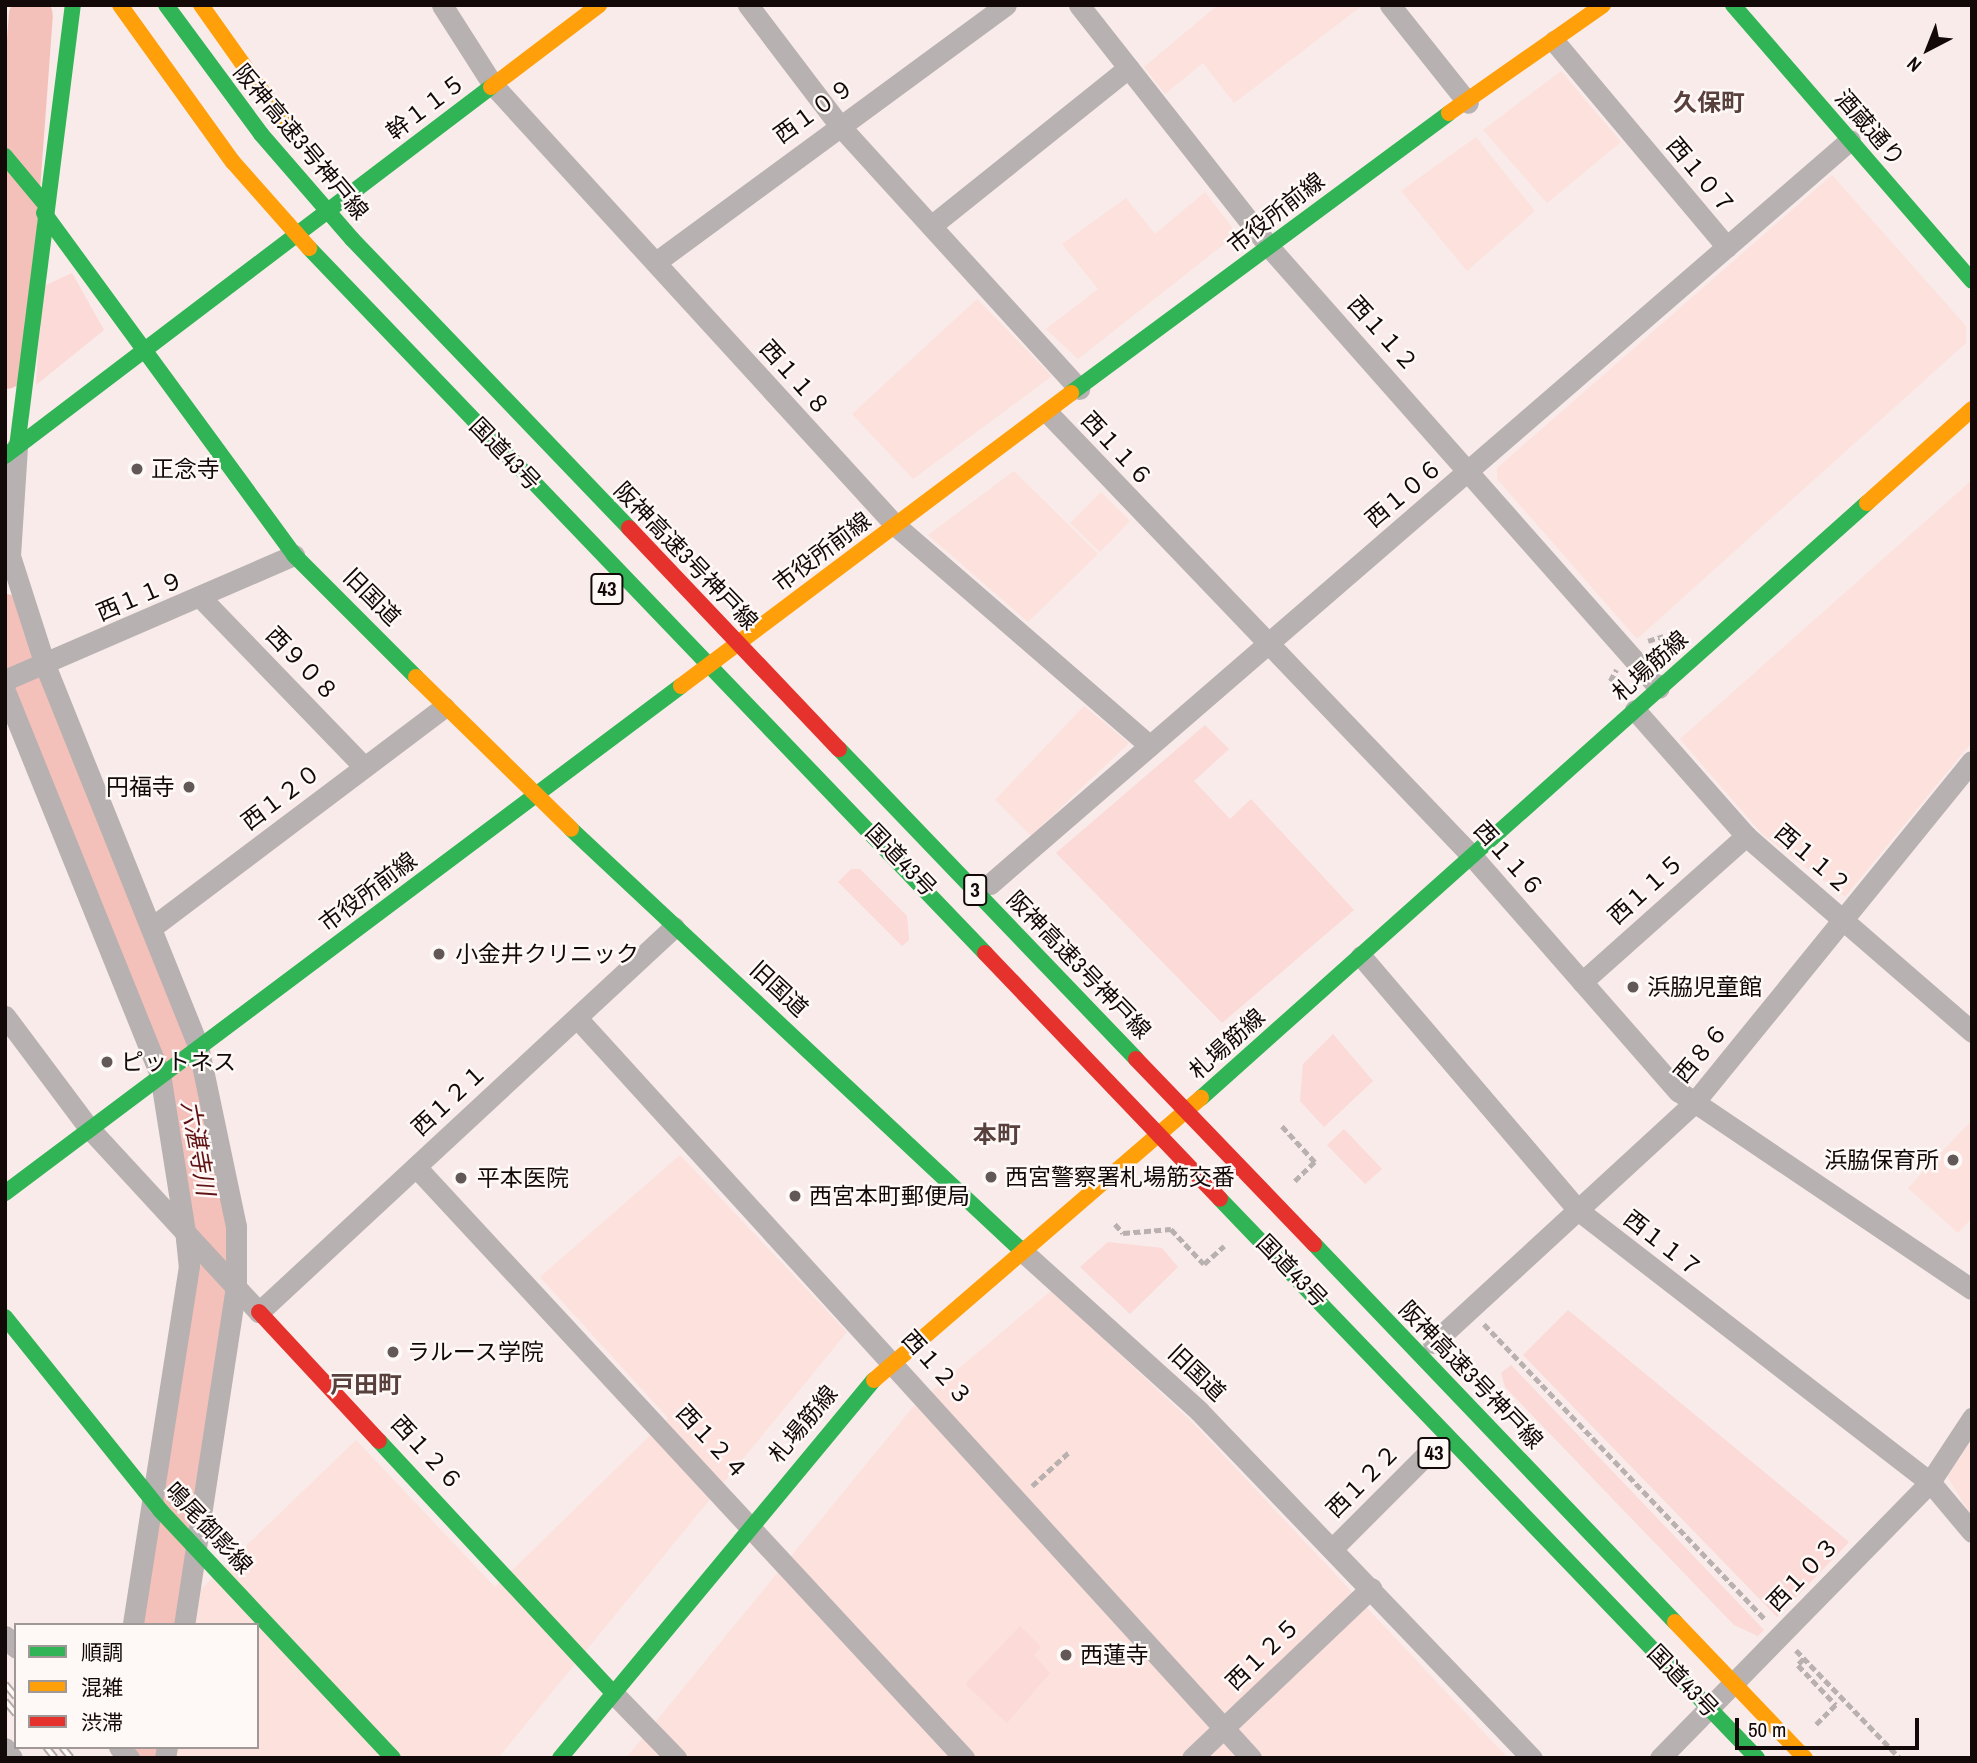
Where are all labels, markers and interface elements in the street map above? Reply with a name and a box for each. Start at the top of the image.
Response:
north arrow [1893,14,1963,84]
text: N [1901,51,1927,78]
street label: 阪神高速3号神戸線 [228,59,374,225]
street label: 幹１１５ [381,68,471,146]
street label: 西１０９ [769,73,859,149]
street label: 酒蔵通り [1829,84,1911,172]
district label: 久保町 [1673,89,1745,117]
street label: 西１０７ [1661,132,1741,220]
street label: 市役所前線 [1222,167,1330,259]
street label: 西１１２ [1342,291,1424,377]
street label: 西１１８ [754,335,836,421]
street label: 西１１６ [1076,406,1158,492]
street label: 国道43号 [464,412,546,496]
street label: 西１０６ [1360,453,1448,533]
place label: 正念寺 [151,455,220,483]
marker: 正念寺 [129,461,145,477]
street label: 阪神高速3号神戸線 [609,476,763,636]
street label: 市役所前線 [768,506,876,598]
street label: 旧国道 [338,563,406,631]
street label: 西１１９ [92,565,188,627]
road number: 43 [590,572,624,606]
street label: 西９０８ [260,621,344,707]
street label: 札場筋線 [1607,625,1693,707]
street label: 西１２０ [236,758,326,836]
place label: 円福寺 [106,773,175,801]
marker: 円福寺 [181,779,197,795]
street label: 西１１６ [1468,816,1550,902]
street label: 国道43号 [860,818,942,902]
street label: 西１１２ [1769,818,1857,900]
street label: 市役所前線 [314,846,422,938]
street label: 西１１５ [1603,848,1689,930]
road number: 3 [963,872,987,908]
street label: 阪神高速3号神戸線 [1002,885,1156,1045]
place label: 小金井クリニック [455,940,639,968]
marker: 小金井クリニック [429,944,449,964]
street label: 旧国道 [744,955,814,1023]
place label: 浜脇児童館 [1647,973,1762,1001]
marker: 浜脇児童館 [1625,979,1641,995]
street label: 札場筋線 [1184,1003,1270,1085]
street label: 西８６ [1668,1018,1734,1088]
place label: ピットネス [121,1048,236,1076]
marker: ピットネス [99,1054,115,1070]
street label: 西１２１ [406,1059,492,1141]
water label: 六湛寺川 [175,1098,221,1198]
district label: 本町 [973,1121,1021,1149]
place label: 浜脇保育所 [1824,1146,1939,1174]
marker: 浜脇保育所 [1945,1152,1961,1168]
place label: 西宮警察署札場筋交番 [1005,1163,1235,1191]
place label: 平本医院 [477,1164,569,1192]
marker: 平本医院 [451,1168,471,1188]
marker: 西宮警察署札場筋交番 [983,1169,999,1185]
place label: 西宮本町郵便局 [809,1182,970,1210]
marker: 西宮本町郵便局 [787,1188,803,1204]
street label: 西１１７ [1618,1205,1708,1283]
street label: 国道43号 [1251,1229,1333,1313]
street label: 阪神高速3号神戸線 [1394,1295,1548,1455]
street label: 西１２３ [896,1325,978,1411]
place label: ラルース学院 [407,1338,545,1366]
street label: 旧国道 [1163,1339,1231,1407]
marker: ラルース学院 [385,1344,401,1360]
district label: 戸田町 [330,1371,402,1399]
street label: 札場筋線 [763,1380,843,1468]
street label: 西１２４ [671,1399,753,1485]
street label: 西１２６ [386,1410,468,1496]
road number: 43 [1416,1436,1452,1470]
street label: 西１２２ [1321,1439,1405,1523]
street label: 鳴尾御影線 [160,1477,258,1579]
street label: 西１０３ [1761,1531,1845,1617]
street label: 西１２５ [1220,1612,1306,1696]
legend [14,1623,259,1749]
text: 順調 [81,1638,123,1667]
street label: 国道43号 [1642,1639,1724,1723]
place label: 西蓮寺 [1080,1641,1149,1669]
marker: 西蓮寺 [1058,1647,1074,1663]
text: 混雑 [81,1673,123,1702]
scale bar [1739,1704,1923,1748]
text: 渋滞 [81,1708,123,1737]
text: 50 m [1748,1715,1786,1744]

